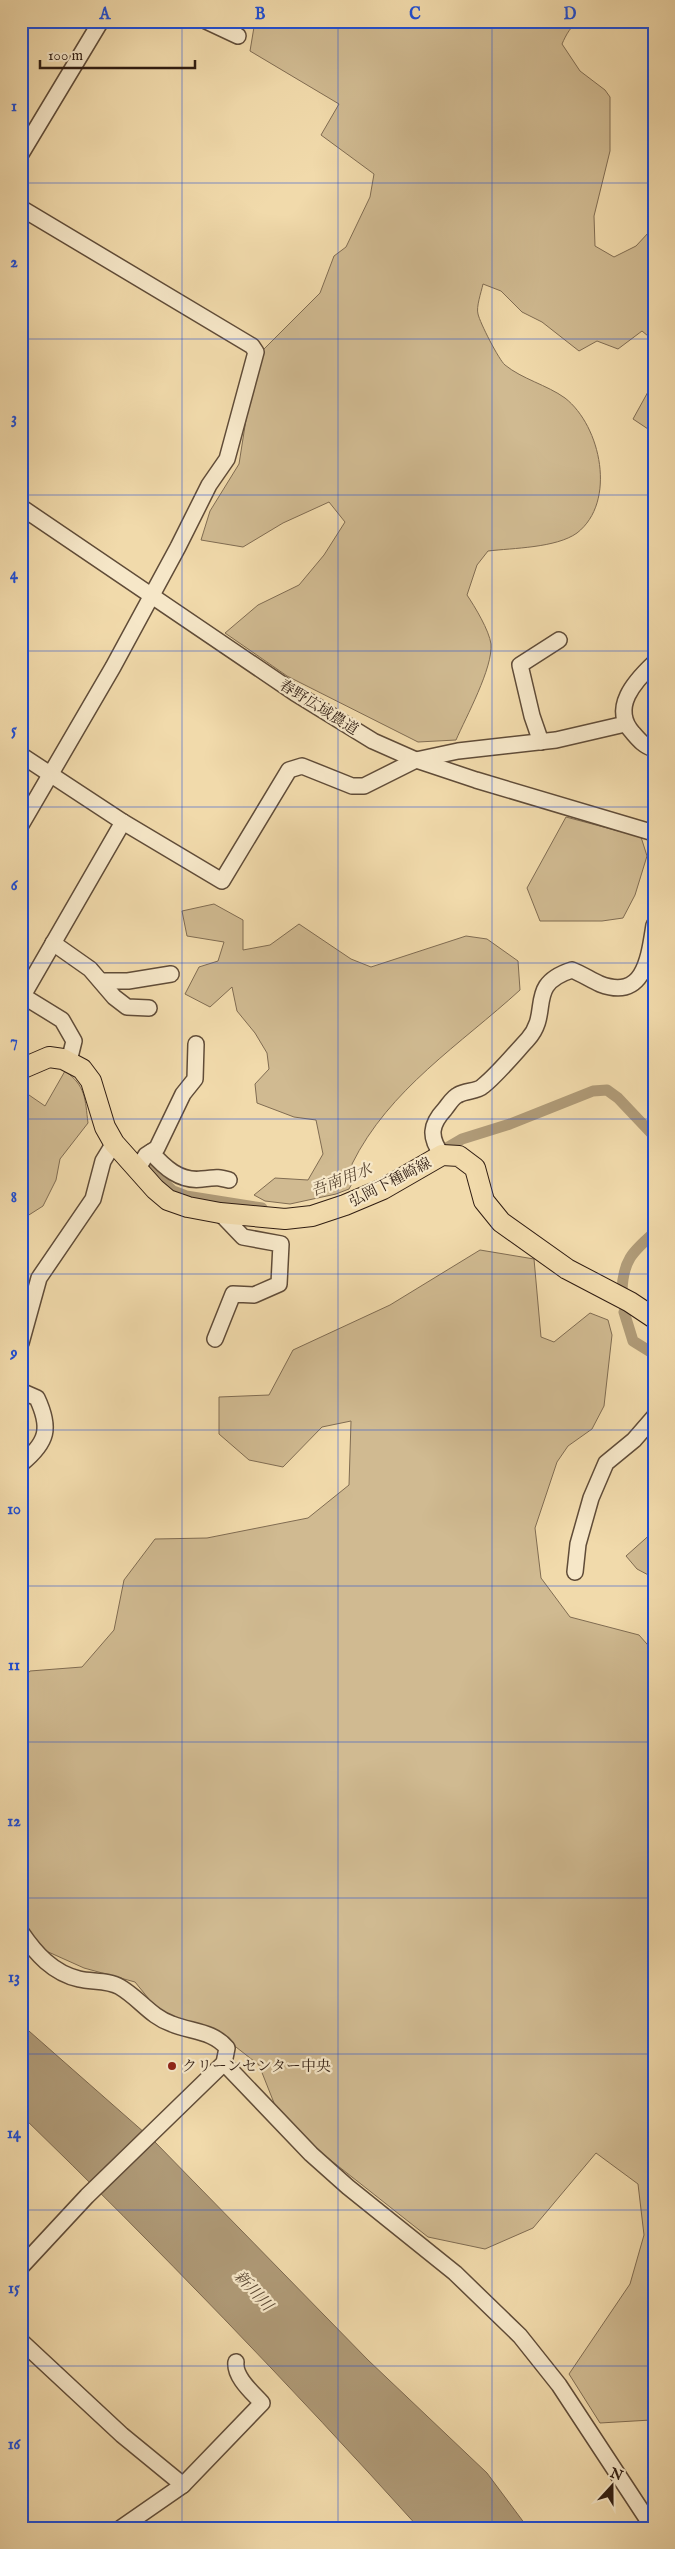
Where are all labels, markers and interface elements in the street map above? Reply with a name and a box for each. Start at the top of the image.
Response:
text: A [99,5,112,25]
text: B [255,5,266,25]
text: C [409,5,421,25]
text: D [564,5,577,25]
scale bar [40,38,195,70]
text: 100 m [48,46,84,65]
text: 1 [11,97,17,117]
text: 2 [10,253,18,273]
text: 3 [11,409,17,429]
text: 4 [10,565,19,585]
street label: 春野広域農道 [276,676,362,739]
text: 5 [11,721,17,741]
text: 6 [11,876,19,896]
text: 7 [10,1032,18,1052]
street label: 弘岡下種崎線 [346,1154,435,1211]
water label: 吾南用水 [308,1159,377,1202]
text: 8 [11,1188,17,1208]
text: 9 [10,1344,18,1364]
text: 10 [7,1500,21,1520]
text: 11 [8,1656,20,1676]
text: 12 [7,1812,21,1832]
text: 13 [8,1968,20,1988]
place label: クリーンセンター中央 [182,2057,331,2076]
marker: クリーンセンター中央 [166,2060,178,2072]
text: 14 [7,2124,22,2144]
water label: 新川川 [229,2267,278,2317]
text: 15 [8,2279,20,2299]
text: 16 [8,2435,22,2455]
north arrow [588,2462,638,2512]
text: N [606,2464,625,2485]

